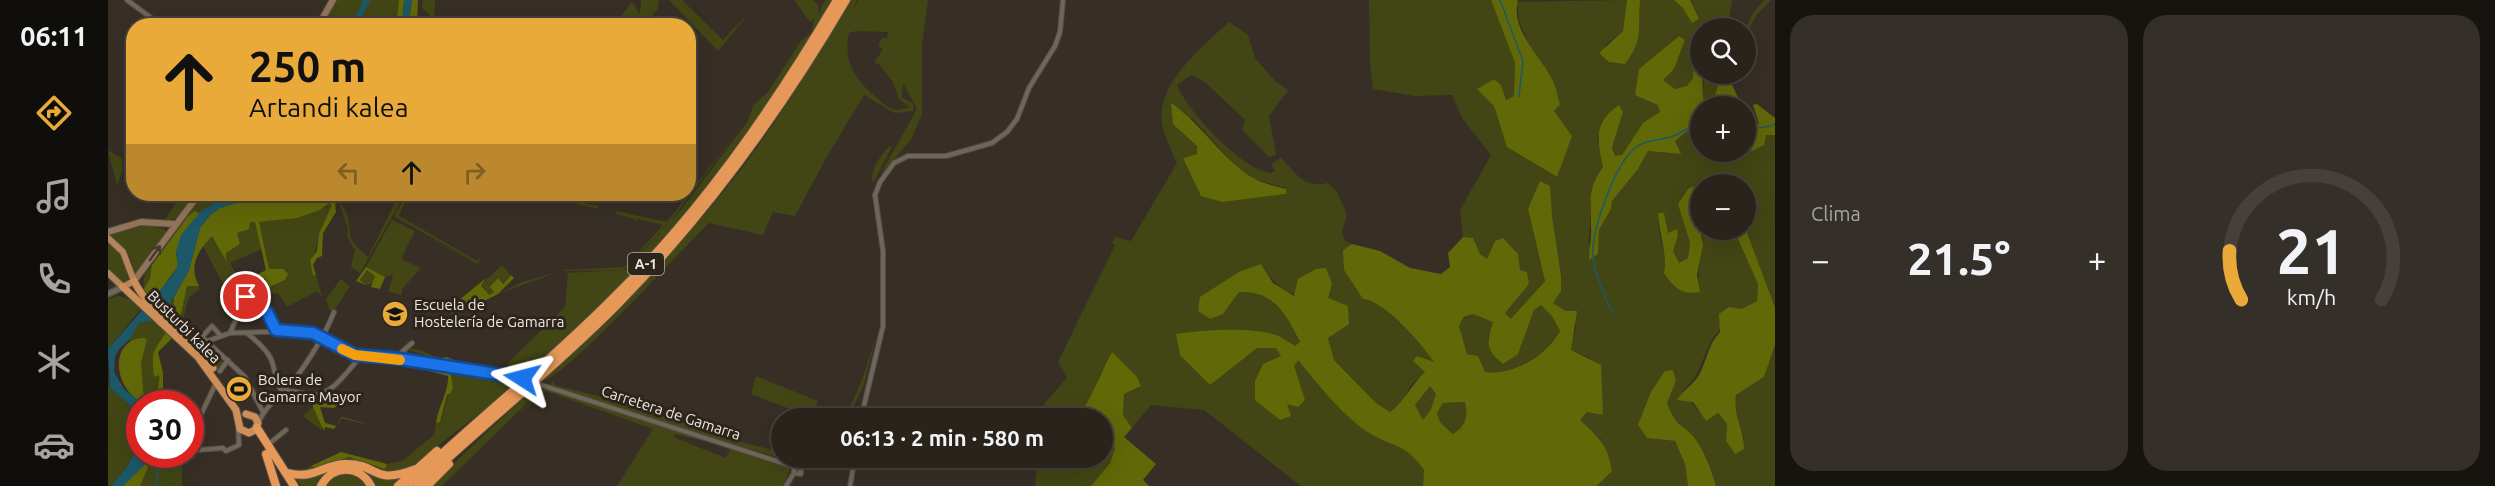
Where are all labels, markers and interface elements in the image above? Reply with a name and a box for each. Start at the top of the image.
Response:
map controls [1690,18,1756,240]
button: search [1690,18,1756,84]
text: 06:11 [20,21,88,51]
icon: ahead [150,42,228,120]
text: 250 m [249,43,366,90]
icon: directions [33,92,75,134]
text: Artandi kalea [249,92,409,122]
button: + [1690,96,1756,162]
icon: left [332,156,365,189]
icon: ahead [395,156,428,189]
icon: right [458,156,491,189]
button: − [1690,174,1756,240]
icon: music [33,175,75,217]
text: Clima [1811,202,1861,225]
text: 21 [2276,216,2346,286]
text: 21.5° [1907,233,2010,284]
text: − [1811,241,1830,278]
text: + [2088,241,2106,278]
one-way arrow [149,245,161,261]
road number: A-1 [628,253,664,275]
icon: phone [33,258,75,300]
pin [220,271,271,322]
icon: arrive [229,280,262,313]
text: km/h [2286,285,2336,309]
street label: Busturbi kalea [144,287,224,367]
place label: Escuela de Hostelería de Gamarra [414,296,564,330]
school or university icon: Escuela de Hostelería de Gamarra [380,299,410,329]
icon: climate [33,341,75,383]
position arrow [490,346,554,410]
place label: Bolera de Gamarra Mayor [258,371,362,405]
sports icon: Bolera de Gamarra Mayor [224,374,254,404]
street label: Carretera de Gamarra [599,382,743,443]
speed limit sign: 30 [126,390,204,468]
icon: car [33,424,75,466]
text: 06:13 · 2 min · 580 m [840,425,1044,450]

